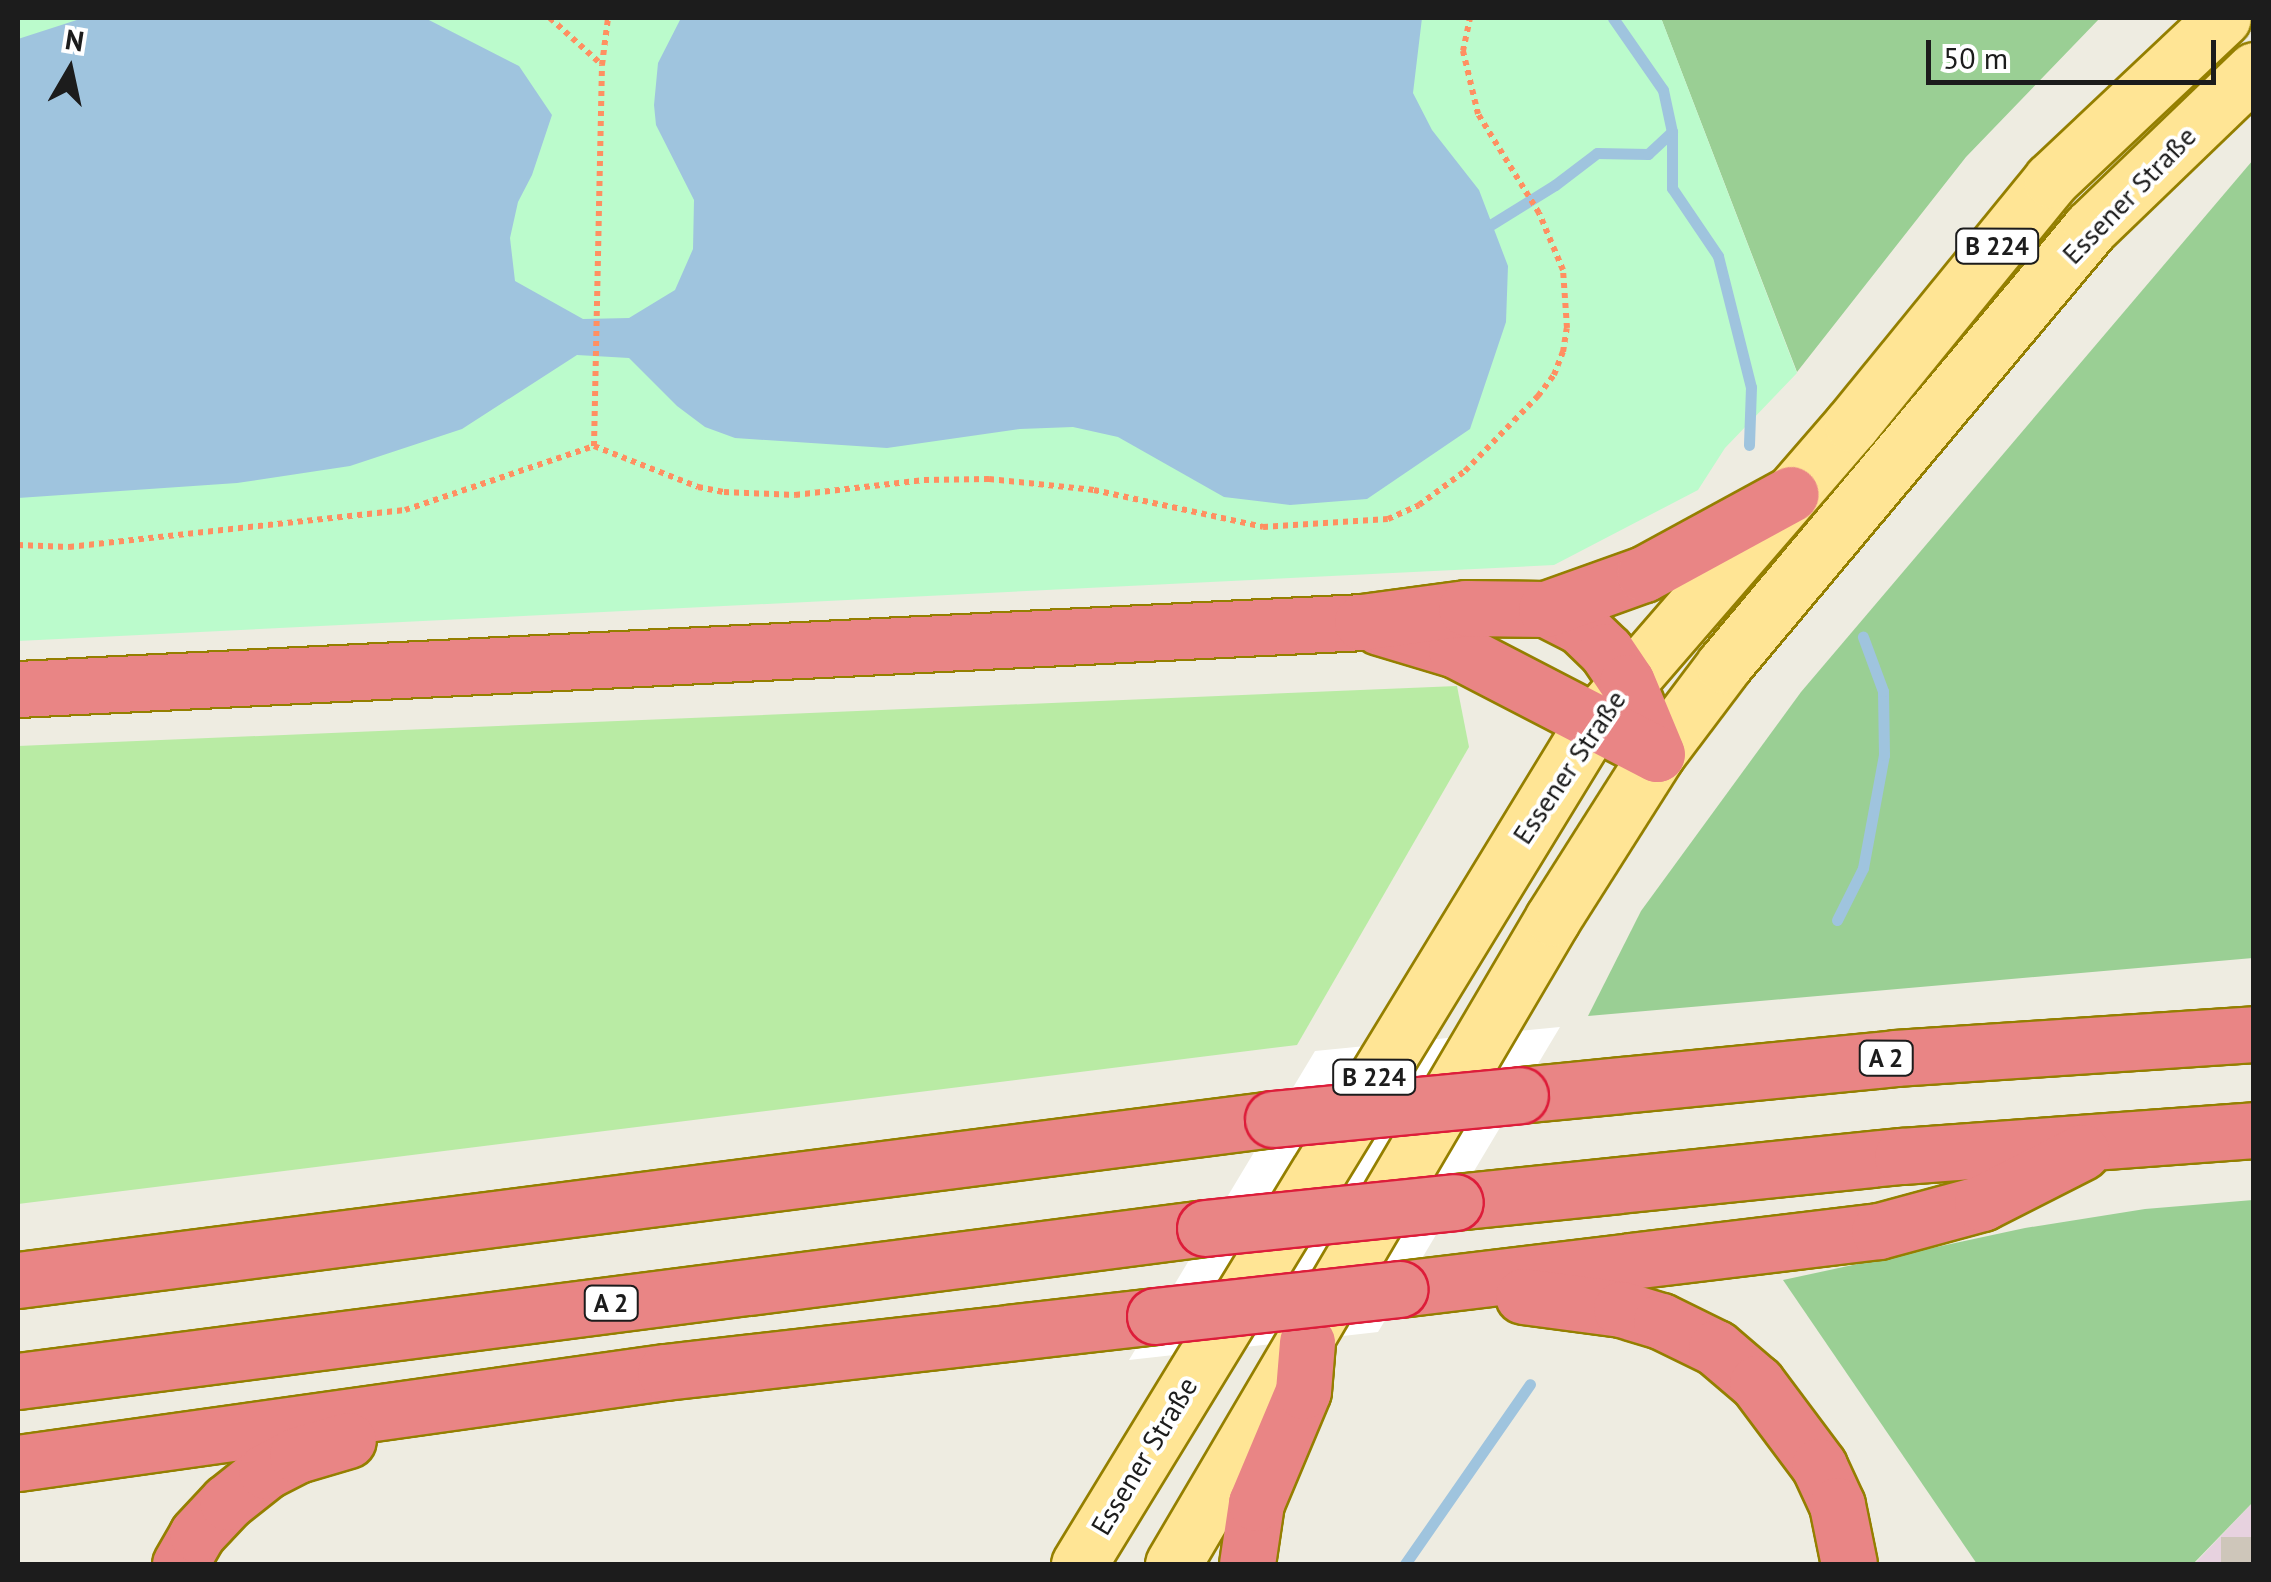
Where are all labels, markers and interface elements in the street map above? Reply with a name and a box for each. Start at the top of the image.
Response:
north arrow [20,20,120,120]
text: N [63,20,87,60]
scale bar [1931,20,2221,82]
text: 50 m [1943,38,2008,77]
street label: Essener Straße [2055,119,2203,271]
road number: B 224 [1954,226,2040,266]
street label: Essener Straße [1505,684,1633,850]
road number: A 2 [1856,1038,1916,1078]
road number: B 224 [1332,1057,1416,1097]
road number: A 2 [581,1283,641,1323]
street label: Essener Straße [1084,1371,1204,1541]

